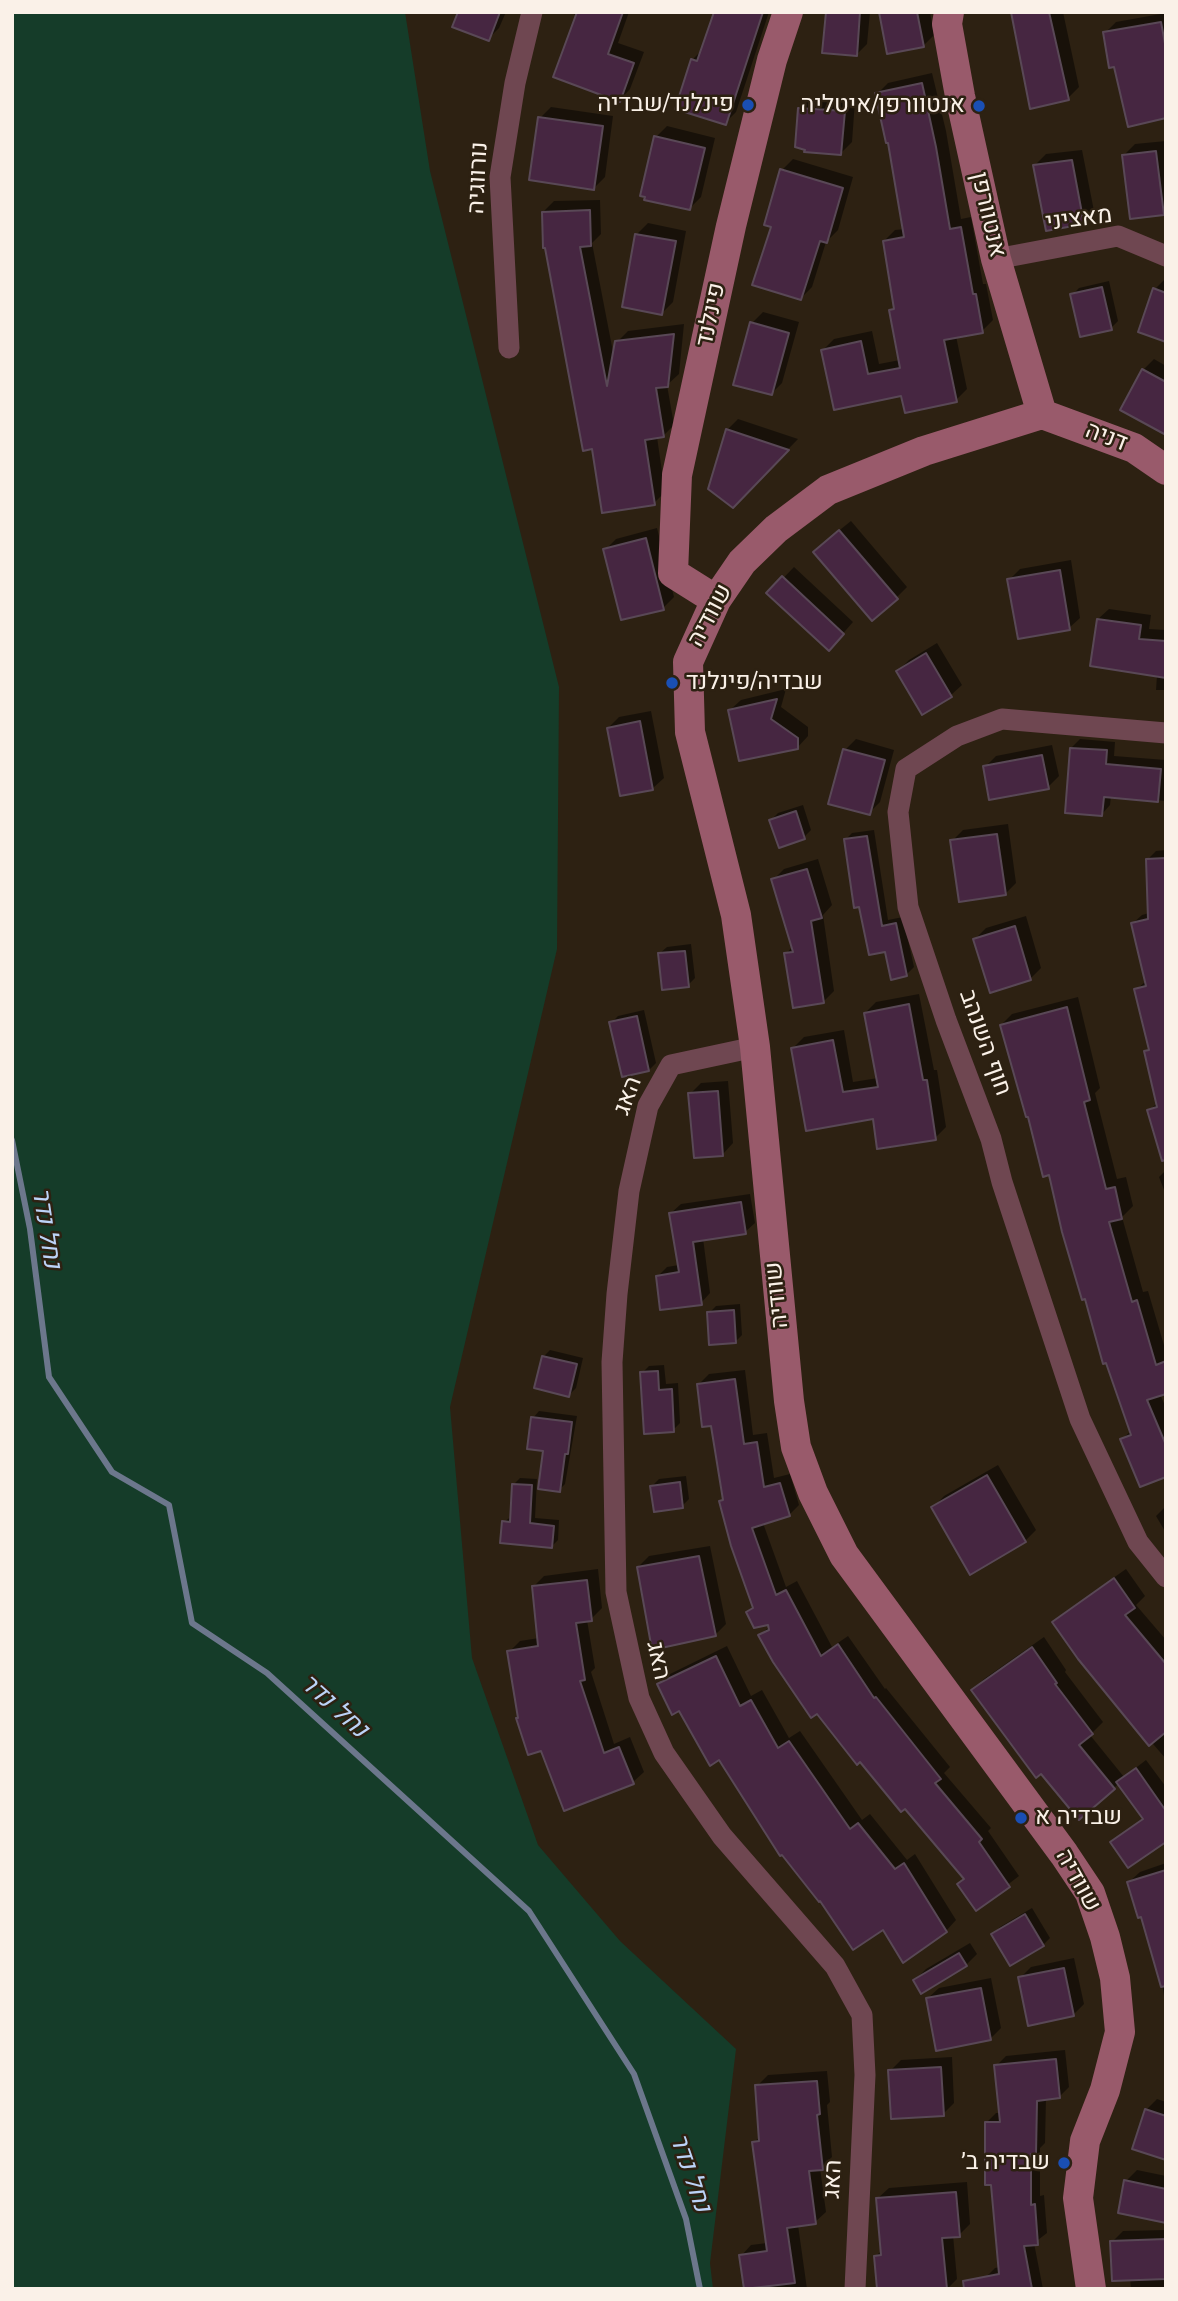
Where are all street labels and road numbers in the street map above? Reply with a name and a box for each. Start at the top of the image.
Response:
street label: נורווגיה [463,141,495,215]
street label: אנטוורפן [963,169,1011,261]
street label: מאציני [1044,202,1114,238]
street label: פינלנד [691,280,733,350]
street label: דניה [1081,417,1131,459]
street label: שוודיה [683,580,739,652]
street label: חוף השנהב [952,986,1016,1100]
street label: האג [609,1073,649,1119]
street label: שוודיה [760,1260,796,1330]
street label: האג [639,1639,675,1683]
street label: שוודיה [1048,1845,1106,1917]
street label: האג [819,2159,849,2199]

